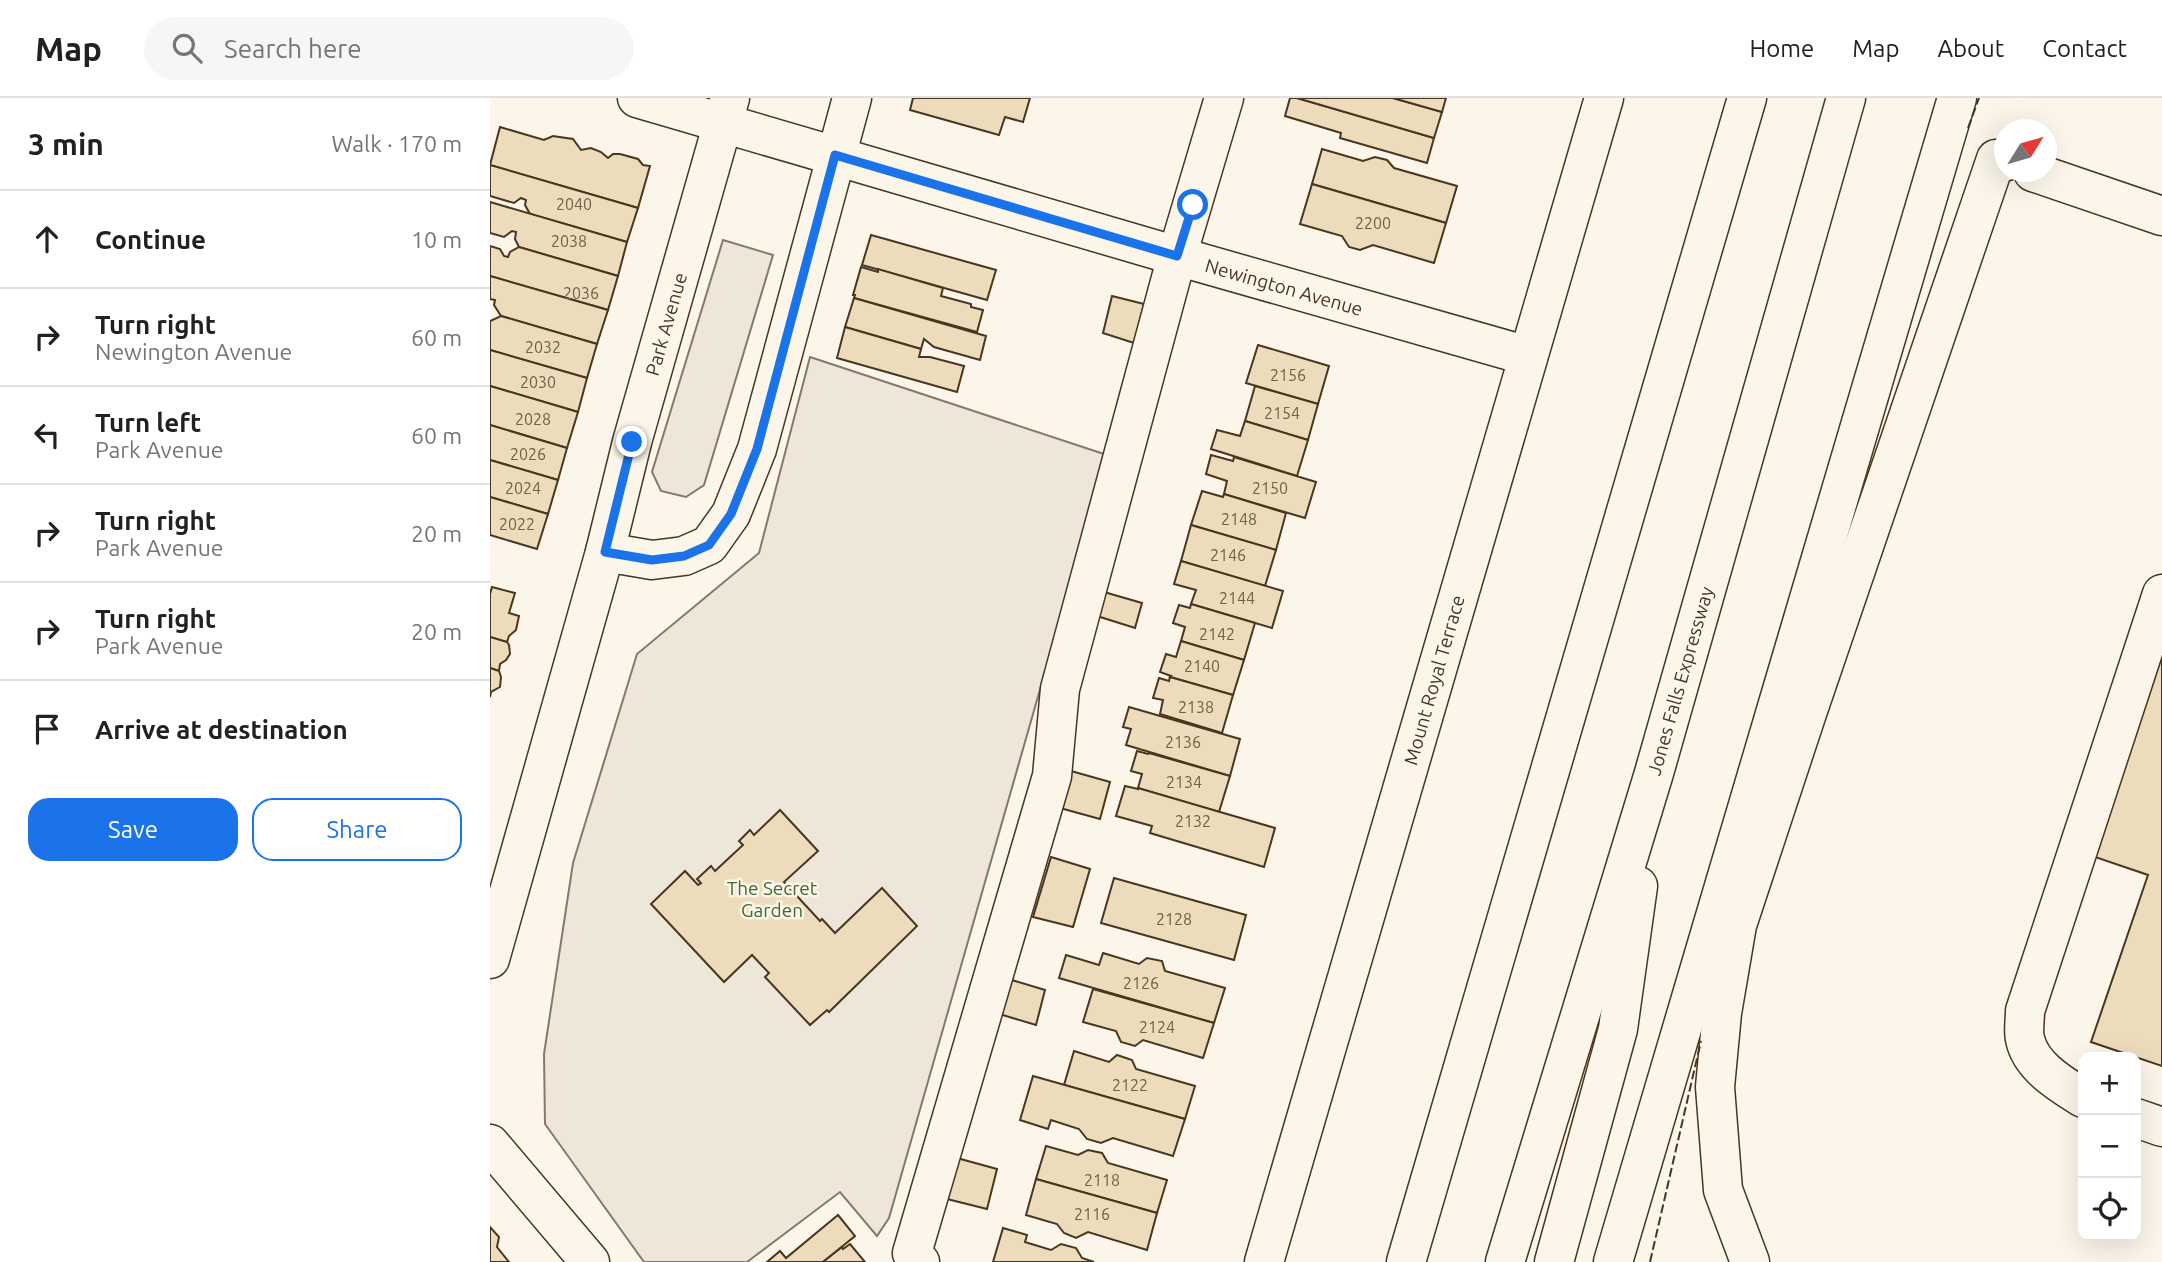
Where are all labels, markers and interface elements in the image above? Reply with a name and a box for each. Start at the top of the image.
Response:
search box [144,17,634,80]
icon: search [168,29,206,67]
text: Map [35,30,102,67]
text: Search here [224,34,362,63]
text: Home [1749,35,1814,62]
text: Map [1852,35,1899,62]
text: About [1937,35,2004,62]
text: Contact [2042,35,2127,62]
north arrow [1994,119,2057,182]
text: 3 min [28,127,104,161]
text: Walk · 170 m [331,131,462,156]
route start [1177,189,1208,220]
house number: 2040 [556,195,592,213]
house number: 2200 [1355,214,1391,232]
icon: ahead [28,220,66,258]
text: Continue [95,225,206,254]
text: 10 m [411,227,462,252]
house number: 2038 [551,232,587,250]
street label: Newington Avenue [1203,254,1365,320]
street label: Park Avenue [641,270,691,378]
house number: 2036 [563,284,599,302]
text: Turn right [95,310,216,339]
icon: right [28,318,66,356]
text: 60 m [411,325,462,350]
house number: 2032 [525,338,561,356]
text: Newington Avenue [95,339,292,364]
house number: 2156 [1270,366,1306,384]
house number: 2030 [520,373,556,391]
house number: 2154 [1264,404,1300,422]
text: Turn left [95,408,201,437]
house number: 2028 [515,410,551,428]
icon: left [28,416,66,454]
text: 60 m [411,423,462,448]
route end [616,426,647,457]
text: Park Avenue [95,437,223,462]
house number: 2026 [510,445,546,463]
house number: 2024 [505,479,541,497]
house number: 2150 [1252,479,1288,497]
text: Turn right [95,506,216,535]
house number: 2148 [1221,510,1257,528]
icon: right [28,514,66,552]
house number: 2022 [499,515,535,533]
text: 20 m [411,521,462,546]
text: Park Avenue [95,535,223,560]
house number: 2146 [1210,546,1246,564]
street label: Jones Falls Expressway [1643,584,1717,778]
house number: 2144 [1219,589,1255,607]
street label: Mount Royal Terrace [1399,592,1469,768]
text: Turn right [95,604,216,633]
icon: right [28,612,66,650]
text: 20 m [411,619,462,644]
house number: 2142 [1199,625,1235,643]
text: Park Avenue [95,633,223,658]
house number: 2140 [1184,657,1220,675]
house number: 2138 [1178,698,1214,716]
icon: arrive [28,710,66,748]
text: Arrive at destination [95,715,348,744]
house number: 2136 [1165,733,1201,751]
house number: 2134 [1166,773,1202,791]
button: Save [28,798,238,861]
button: Share [252,798,462,861]
house number: 2132 [1175,812,1211,830]
park label: The Secret Garden [727,877,818,921]
house number: 2128 [1156,910,1192,928]
house number: 2126 [1123,974,1159,992]
house number: 2124 [1139,1018,1175,1036]
map controls [2078,1052,2141,1241]
button: + [2078,1052,2141,1115]
house number: 2122 [1112,1076,1148,1094]
button: − [2078,1115,2141,1178]
house number: 2118 [1084,1171,1120,1189]
button: locate [2078,1178,2141,1241]
house number: 2116 [1074,1205,1110,1223]

